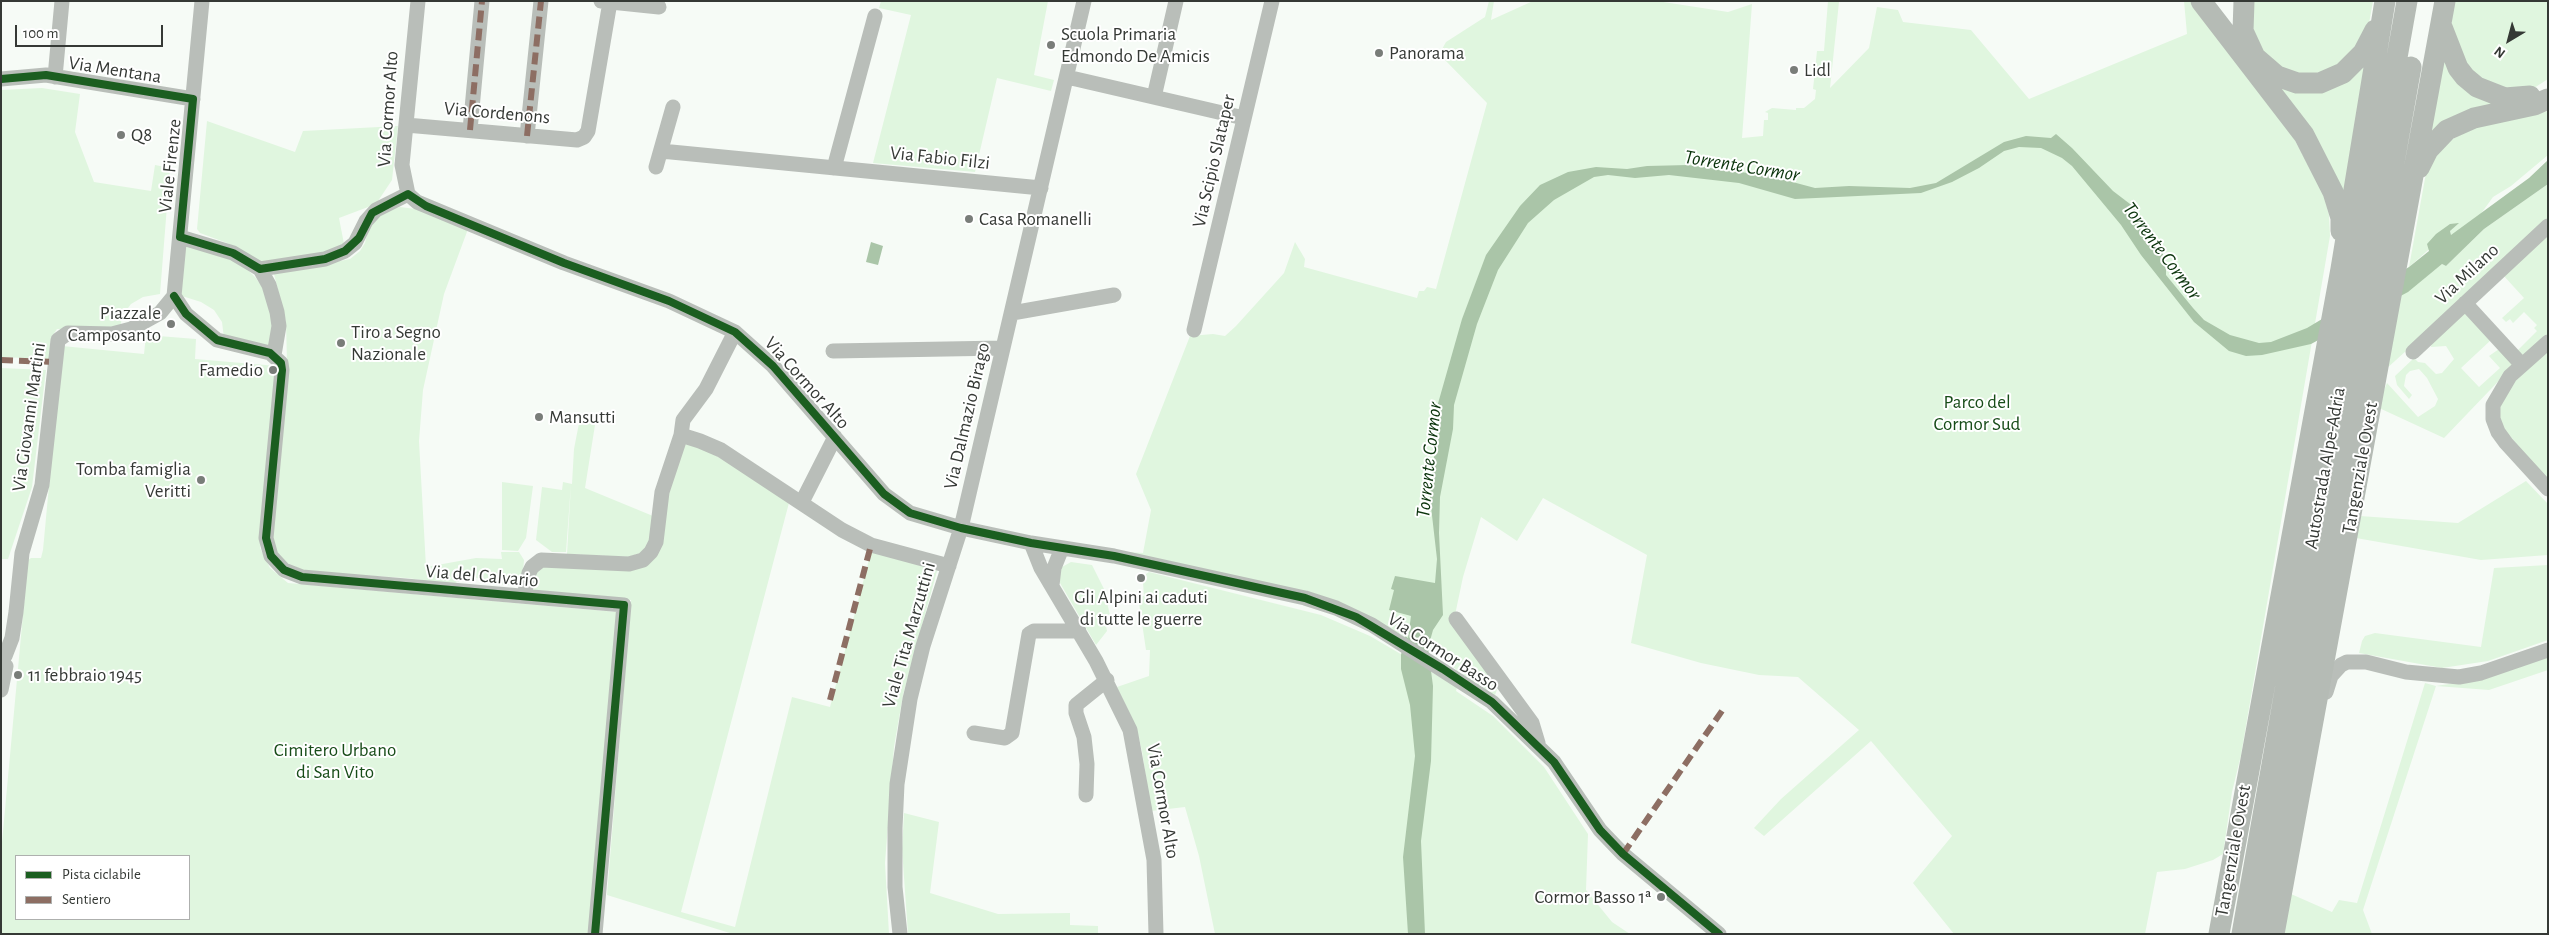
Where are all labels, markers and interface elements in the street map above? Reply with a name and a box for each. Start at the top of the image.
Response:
scale bar [18,15,165,47]
north arrow [2484,15,2534,65]
place label: Scuola Primaria Edmondo De Amicis [1061,23,1210,67]
text: 100 m [23,26,58,41]
marker: Scuola Primaria Edmondo De Amicis [1045,39,1057,51]
place label: Panorama [1389,42,1464,64]
text: N [2492,43,2508,61]
marker: Panorama [1373,47,1385,59]
street label: Via Cormor Alto [373,50,403,168]
street label: Via Mentana [67,51,163,89]
place label: Lidl [1804,59,1831,81]
marker: Lidl [1788,64,1800,76]
street label: Via Scipio Slataper [1188,92,1240,230]
street label: Via Cordenons [443,97,551,129]
street label: Viale Firenze [154,118,186,214]
place label: Q8 [131,124,152,146]
marker: Q8 [115,129,127,141]
street label: Via Fabio Filzi [889,141,991,175]
water label: Torrente Cormor [1683,145,1801,187]
water label: Torrente Cormor [2117,197,2207,305]
place label: Casa Romanelli [979,208,1092,230]
marker: Casa Romanelli [963,213,975,225]
street label: Via Milano [2430,239,2504,309]
place label: Piazzale Camposanto [68,302,161,346]
marker: Piazzale Camposanto [165,318,177,330]
place label: Tiro a Segno Nazionale [351,321,441,365]
street label: Via Cormor Alto [760,332,854,434]
marker: Tiro a Segno Nazionale [335,337,347,349]
street label: Via Dalmazio Birago [939,340,995,492]
street label: Via Giovanni Martini [7,341,51,493]
place label: Famedio [199,359,263,381]
marker: Famedio [267,364,279,376]
street label: Autostrada Alpe-Adria [2300,385,2350,551]
park label: Parco del Cormor Sud [1934,391,2020,435]
street label: Tangenziale Ovest [2337,400,2383,536]
water label: Torrente Cormor [1411,401,1447,519]
place label: Mansutti [549,406,616,428]
marker: Mansutti [533,411,545,423]
place label: Tomba famiglia Veritti [76,458,191,502]
marker: Tomba famiglia Veritti [195,474,207,486]
street label: Viale Tita Marzuttini [877,559,941,711]
street label: Via del Calvario [425,560,539,592]
marker: Gli Alpini ai caduti di tutte le guerre [1135,572,1147,584]
place label: Gli Alpini ai caduti di tutte le guerre [1074,586,1208,630]
street label: Via Cormor Basso [1383,608,1503,696]
place label: 11 febbraio 1945 [28,664,142,686]
marker: 11 febbraio 1945 [12,669,24,681]
park label: Cimitero Urbano di San Vito [274,739,396,783]
street label: Via Cormor Alto [1142,742,1184,860]
street label: Tangenziale Ovest [2210,783,2256,919]
legend [15,855,190,920]
text: Pista ciclabile [62,867,141,882]
place label: Cormor Basso 1ª [1534,886,1651,908]
marker: Cormor Basso 1ª [1655,891,1667,903]
text: Sentiero [62,892,111,907]

